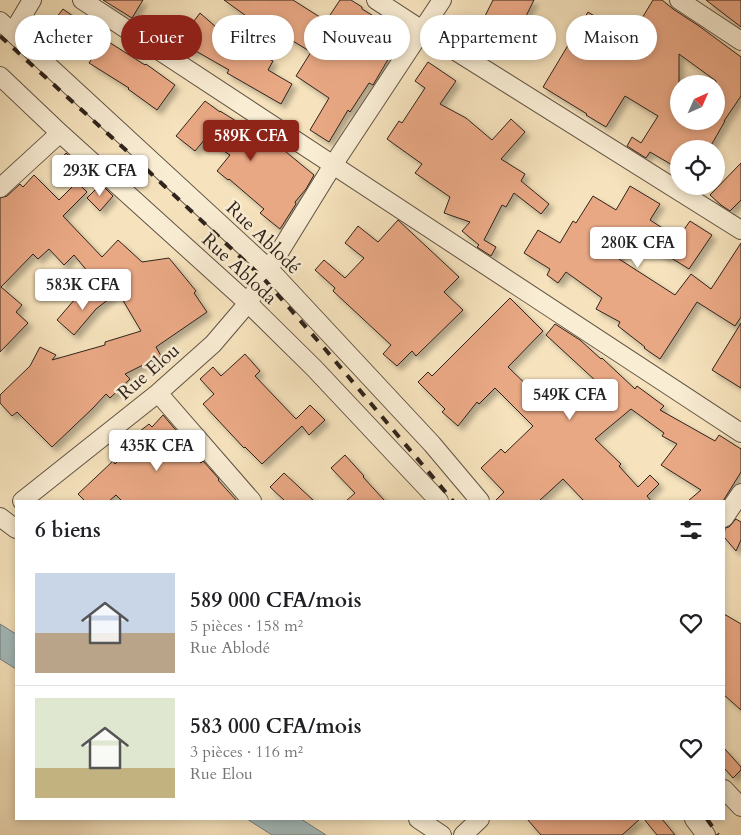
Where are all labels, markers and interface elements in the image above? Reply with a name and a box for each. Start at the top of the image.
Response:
chip: Acheter [15,15,111,60]
chip: Louer [121,15,202,60]
chip: Filtres [212,15,294,60]
chip: Nouveau [304,15,410,60]
chip: Appartement [420,15,556,60]
chip: Maison [566,15,657,60]
north arrow [670,75,725,130]
map controls [670,75,725,195]
pin: 589K CFA [199,120,303,162]
text: 589K CFA [214,125,288,147]
button: locate [670,140,725,195]
pin: 293K CFA [48,154,152,197]
text: 293K CFA [63,160,137,182]
street label: Rue Ablodé [220,195,306,280]
pin: 280K CFA [586,226,690,269]
street label: Rue Abloda [196,227,283,310]
text: 280K CFA [601,232,675,254]
pin: 583K CFA [31,268,135,311]
text: 583K CFA [46,274,120,296]
street label: Rue Elou [112,337,185,406]
pin: 549K CFA [518,378,622,421]
text: 549K CFA [533,384,607,406]
pin: 435K CFA [105,430,209,472]
text: 435K CFA [120,435,194,457]
text: 6 biens [35,516,101,545]
icon: filters [677,516,705,544]
text: 589 000 CFA/mois [190,586,361,615]
icon: home [75,593,135,653]
icon: heart [677,609,705,637]
text: 5 pièces · 158 m² [190,615,303,637]
text: Rue Ablodé [190,637,270,659]
text: 583 000 CFA/mois [190,712,361,741]
icon: home [75,718,135,778]
icon: heart [677,734,705,762]
text: 3 pièces · 116 m² [190,741,303,763]
text: Rue Elou [190,763,253,785]

